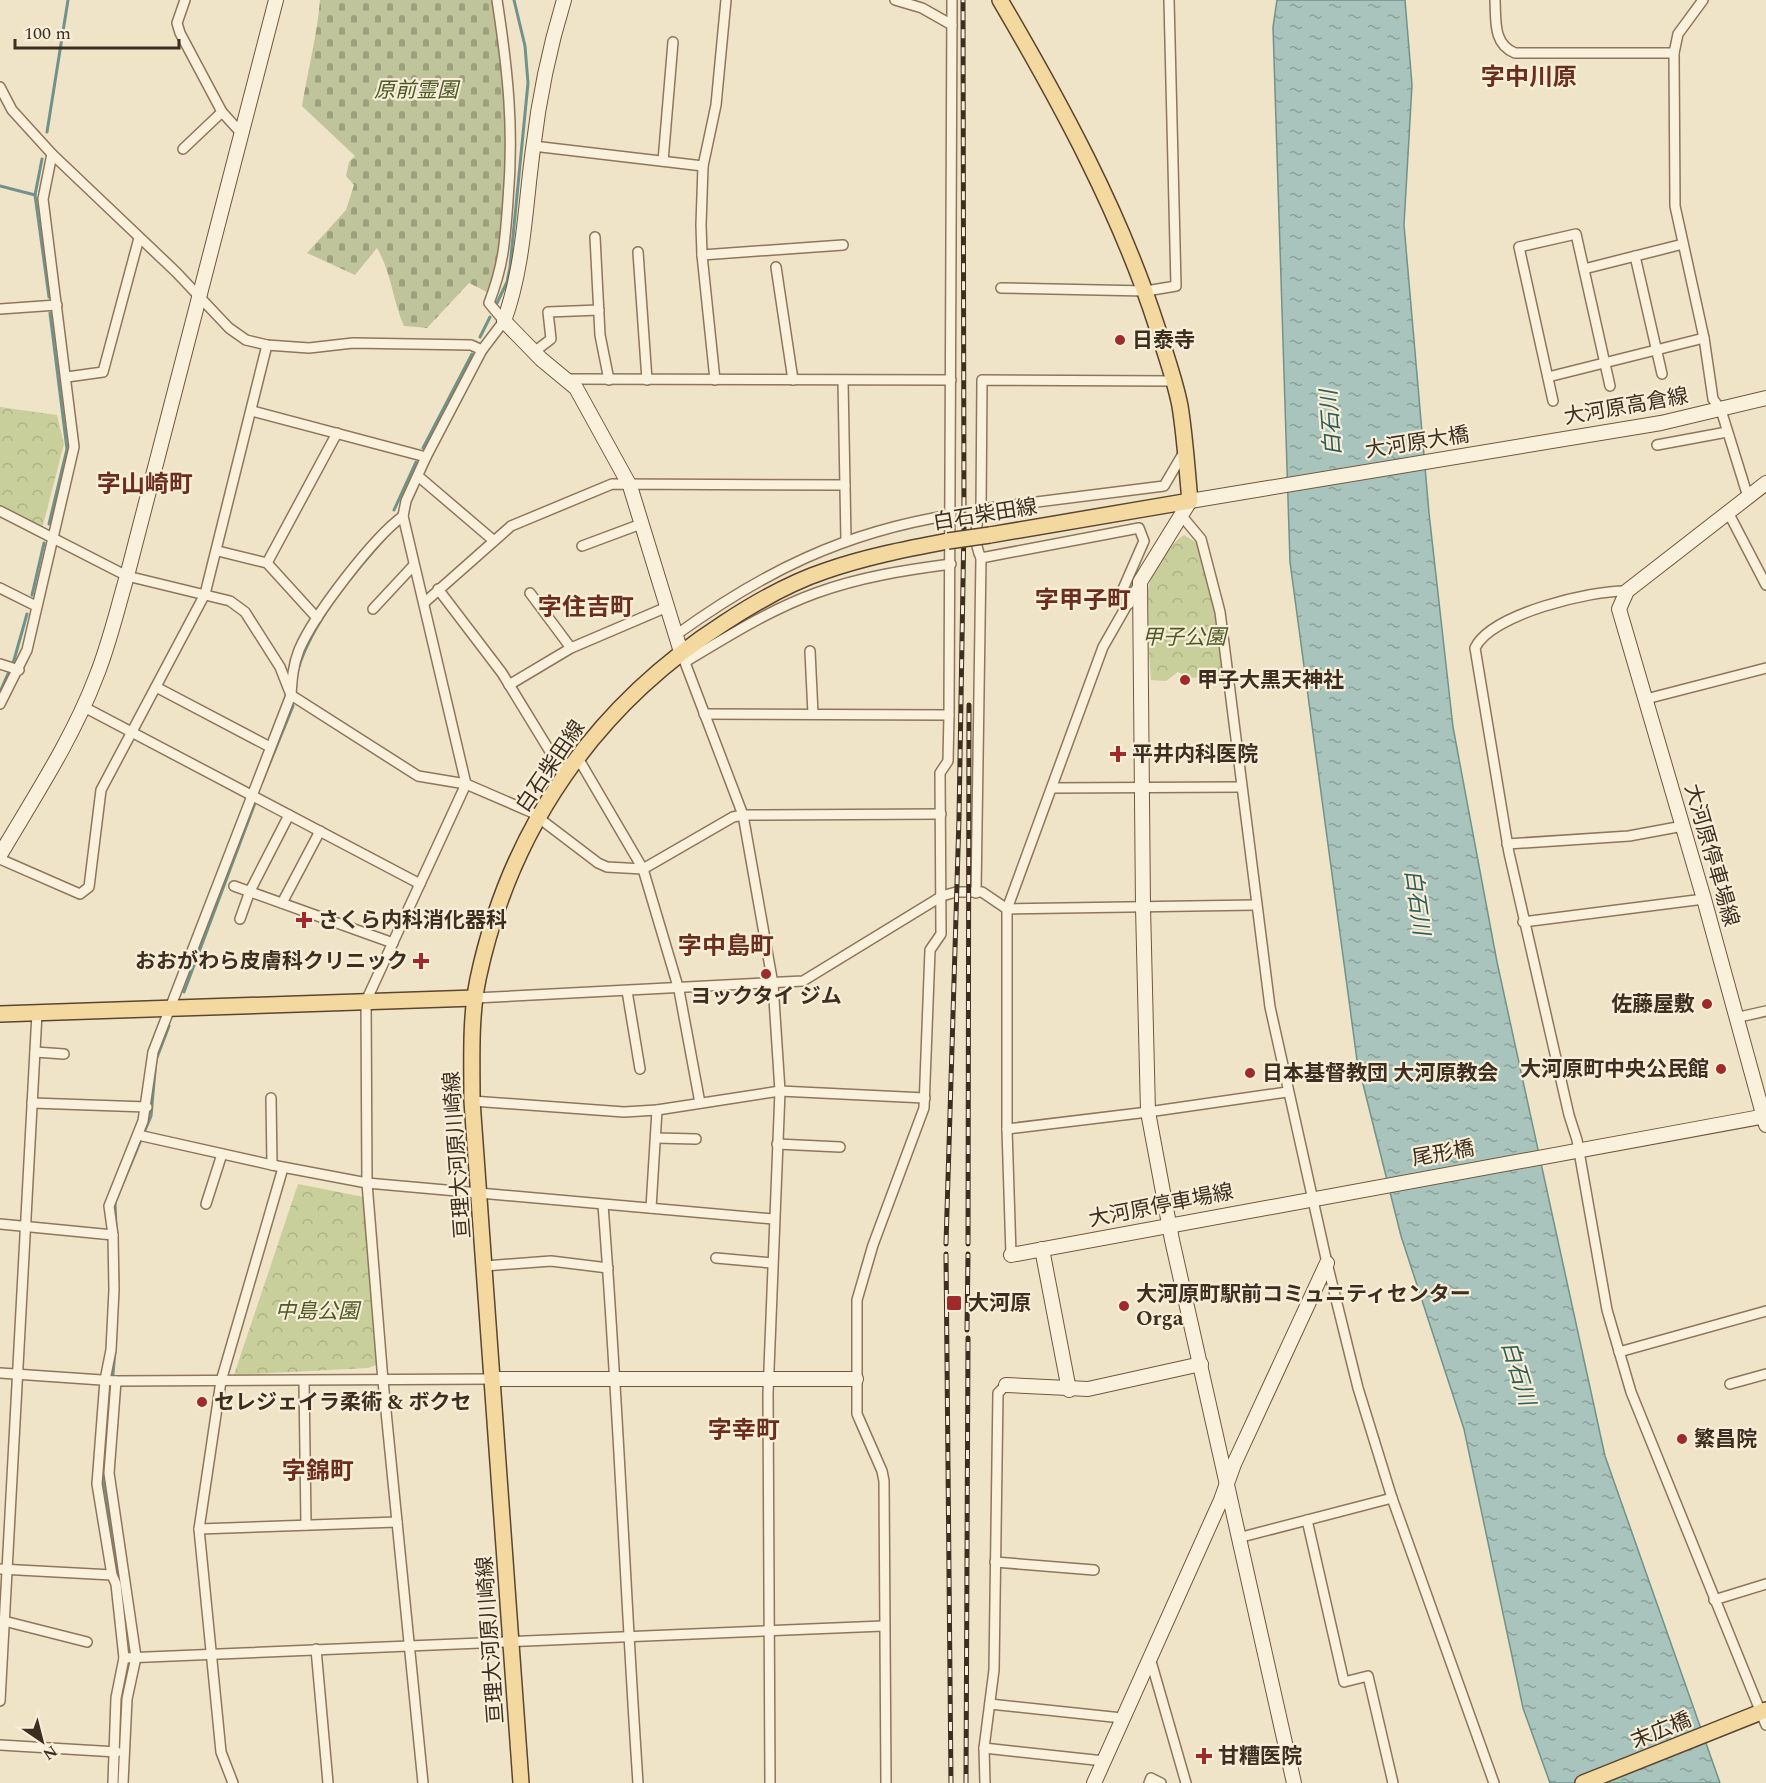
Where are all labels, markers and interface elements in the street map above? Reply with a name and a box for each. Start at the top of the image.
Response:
scale bar [15,12,178,50]
text: 100 m [24,20,71,47]
district label: 字中川原 [1481,60,1577,96]
park label: 原前霊園 [374,75,461,107]
place label: 日泰寺 [1132,325,1195,357]
marker: 日泰寺 [1113,333,1127,347]
street label: 大河原高倉線 [1561,380,1691,434]
water label: 白石川 [1313,387,1350,457]
street label: 大河原大橋 [1363,419,1472,467]
district label: 字山崎町 [97,467,193,503]
street label: 白石柴田線 [931,491,1040,539]
district label: 字甲子町 [1035,583,1131,619]
district label: 字住吉町 [538,590,634,626]
park label: 甲子公園 [1142,622,1229,654]
place label: 甲子大黒天神社 [1197,665,1344,697]
marker: 甲子大黒天神社 [1178,673,1192,687]
street label: 白石柴田線 [508,714,593,819]
place label: 平井内科医院 [1132,739,1258,771]
marker: 平井内科医院 [1109,745,1127,763]
street label: 大河原停車場線 [1675,780,1747,930]
water label: 白石川 [1396,867,1438,939]
place label: さくら内科消化器科 [318,905,507,937]
marker: さくら内科消化器科 [295,911,313,929]
district label: 字中島町 [678,929,774,965]
place label: おおがわら皮膚科クリニック [135,946,408,978]
marker: おおがわら皮膚科クリニック [412,952,430,970]
marker: ヨックタイ ジム [759,967,773,981]
place label: ヨックタイ ジム [690,981,842,1013]
place label: 佐藤屋敷 [1611,989,1695,1021]
marker: 佐藤屋敷 [1700,997,1714,1011]
place label: 大河原町中央公民館 [1520,1054,1709,1086]
place label: 日本基督教団 大河原教会 [1262,1058,1498,1090]
marker: 大河原町中央公民館 [1714,1062,1728,1076]
marker: 日本基督教団 大河原教会 [1243,1066,1257,1080]
street label: 亘理大河原川崎線 [436,1070,480,1240]
street label: 尾形橋 [1409,1133,1477,1175]
street label: 大河原停車場線 [1086,1176,1236,1236]
place label: 大河原町駅前コミュニティセンター Orga [1136,1279,1471,1335]
place label: 大河原 [968,1288,1031,1320]
marker: 大河原 [945,1294,963,1312]
park label: 中島公園 [275,1296,362,1328]
marker: 大河原町駅前コミュニティセンター Orga [1117,1299,1131,1313]
water label: 白石川 [1492,1337,1544,1412]
place label: セレジェイラ柔術 & ボクセ [214,1387,472,1419]
marker: セレジェイラ柔術 & ボクセ [195,1395,209,1409]
district label: 字幸町 [708,1413,780,1449]
place label: 繁昌院 [1694,1424,1757,1456]
marker: 繁昌院 [1675,1432,1689,1446]
district label: 字錦町 [282,1454,354,1490]
street label: 亘理大河原川崎線 [469,1555,513,1725]
street label: 末広橋 [1626,1704,1697,1758]
north arrow [12,1711,72,1771]
text: N [38,1739,62,1766]
place label: 甘糟医院 [1218,1741,1302,1773]
marker: 甘糟医院 [1195,1747,1213,1765]

